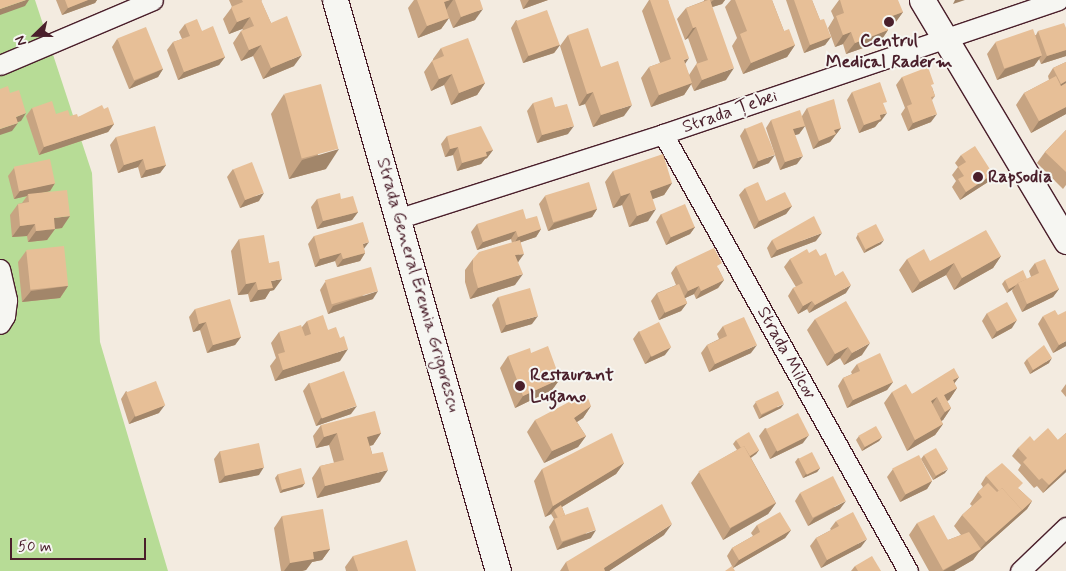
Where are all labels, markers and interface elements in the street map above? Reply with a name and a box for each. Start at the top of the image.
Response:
north arrow [10,10,60,60]
marker: Centrul Medical Raderm [882,15,896,29]
place label: Centrul Medical Raderm [827,31,951,74]
text: N [11,33,31,48]
street label: Strada Țebei [680,86,780,138]
street label: Strada General Eremia Grigorescu [371,155,465,415]
place label: Rapsodia [988,166,1052,188]
marker: Rapsodia [972,171,984,183]
street label: Strada Milcov [752,303,820,403]
place label: Restaurant Lugano [530,365,614,408]
marker: Restaurant Lugano [514,380,526,392]
scale bar [12,528,149,560]
text: 50 m [18,537,52,557]

